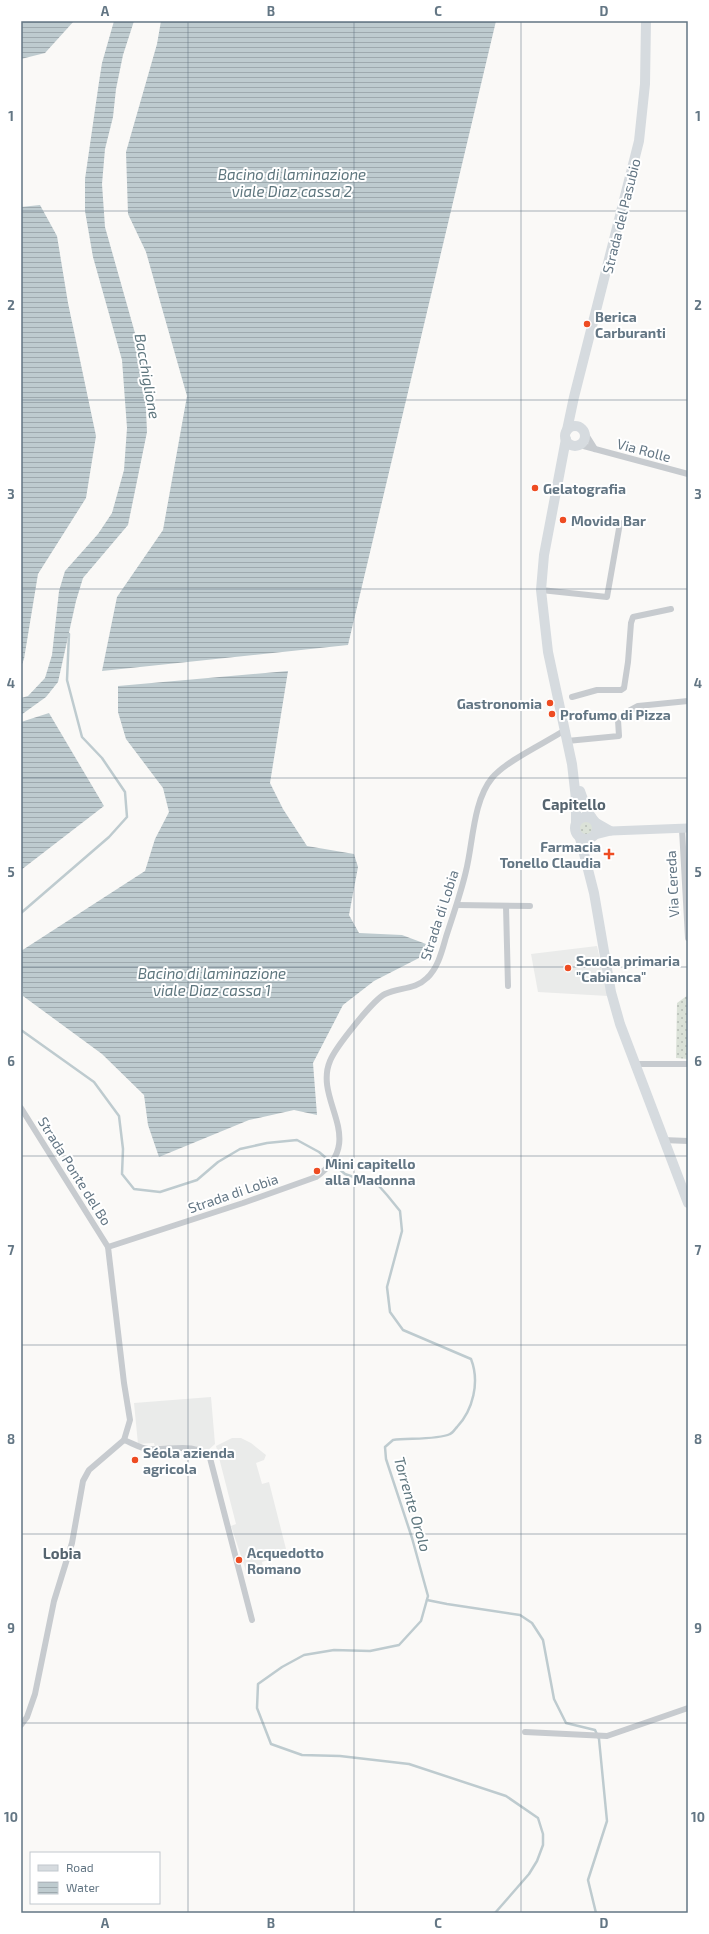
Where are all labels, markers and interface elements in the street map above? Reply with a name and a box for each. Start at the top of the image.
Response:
text: A [101,3,110,19]
text: B [267,3,275,19]
text: C [434,3,442,19]
text: D [600,3,609,19]
text: 1 [8,108,14,124]
text: 1 [695,108,701,124]
street label: Strada del Pasubio [598,157,644,275]
water label: Bacino di laminazione viale Diaz cassa 2 [218,165,366,200]
text: 2 [7,297,15,313]
text: 2 [694,297,702,313]
place label: Berica Carburanti [595,308,666,341]
marker: Berica Carburanti [582,319,592,329]
water label: Bacchiglione [132,332,164,420]
street label: Via Rolle [615,435,673,465]
place label: Gelatografia [543,480,626,497]
marker: Gelatografia [530,483,540,493]
text: 3 [7,486,15,502]
text: 3 [694,486,702,502]
place label: Movida Bar [571,512,646,529]
marker: Movida Bar [558,515,568,525]
text: 4 [7,675,15,691]
text: 4 [694,675,702,691]
place label: Gastronomia [457,695,542,712]
marker: Gastronomia [545,698,555,708]
place label: Profumo di Pizza [560,706,671,723]
marker: Profumo di Pizza [547,709,557,719]
district label: Capitello [542,795,606,813]
place label: Farmacia Tonello Claudia [500,838,601,871]
marker: Farmacia Tonello Claudia [604,849,614,859]
street label: Via Cereda [662,850,682,918]
text: 5 [7,864,15,880]
text: 5 [694,864,702,880]
street label: Strada di Lobia [416,868,462,962]
place label: Scuola primaria "Cabianca" [576,952,680,985]
marker: Scuola primaria "Cabianca" [563,963,573,973]
water label: Bacino di laminazione viale Diaz cassa 1 [138,964,286,999]
text: 6 [7,1053,15,1069]
text: 6 [694,1053,702,1069]
street label: Strada Ponte del Bo [35,1114,115,1228]
place label: Mini capitello alla Madonna [325,1155,415,1188]
marker: Mini capitello alla Madonna [312,1166,322,1176]
street label: Strada di Lobia [186,1170,280,1216]
text: 7 [8,1242,15,1258]
text: 7 [695,1242,702,1258]
text: 8 [7,1431,15,1447]
text: 8 [694,1431,702,1447]
place label: Séola azienda agricola [143,1444,235,1477]
water label: Torrente Orolo [391,1454,435,1554]
marker: Séola azienda agricola [130,1455,140,1465]
district label: Lobia [43,1544,81,1562]
place label: Acquedotto Romano [247,1544,324,1577]
marker: Acquedotto Romano [234,1555,244,1565]
text: 9 [7,1620,15,1636]
text: 9 [694,1620,702,1636]
text: 10 [4,1809,18,1825]
text: 10 [691,1809,705,1825]
legend [30,1852,160,1904]
text: Road [66,1860,94,1874]
text: Water [66,1880,100,1894]
text: A [101,1915,110,1931]
text: B [267,1915,275,1931]
text: C [434,1915,442,1931]
text: D [600,1915,609,1931]

